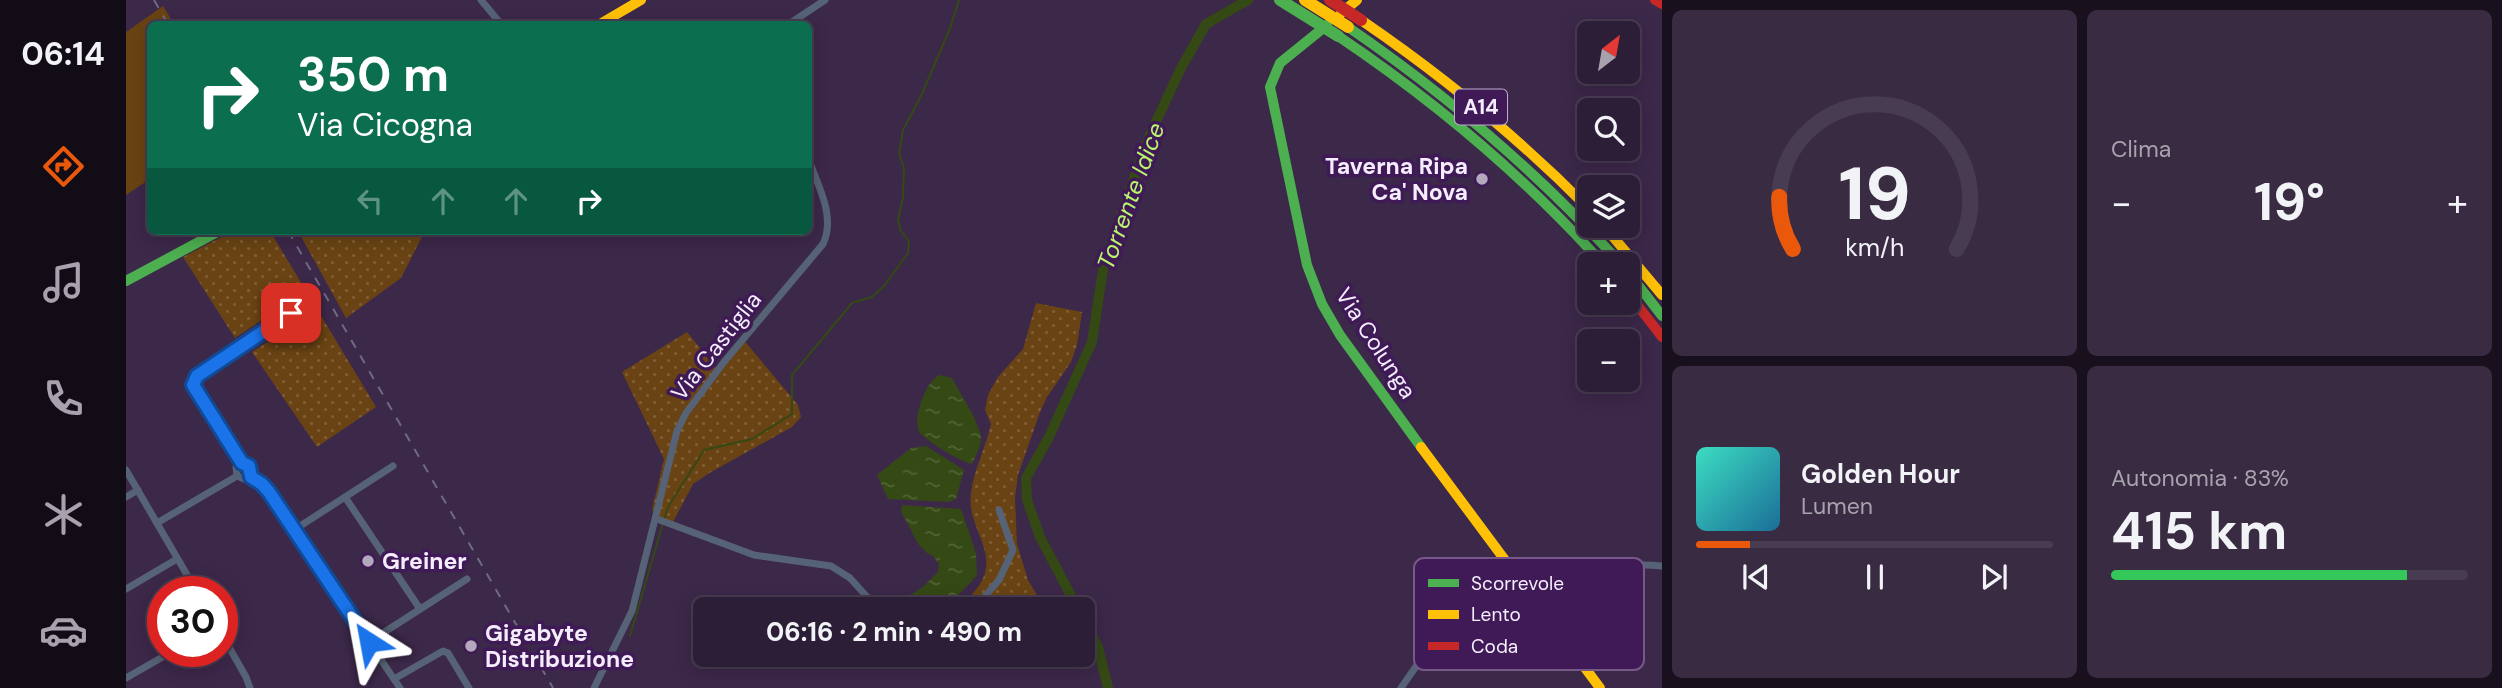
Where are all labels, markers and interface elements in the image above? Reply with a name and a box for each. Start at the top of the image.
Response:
north arrow [1577,21,1640,84]
map controls [1577,21,1640,392]
text: 06:14 [21,33,105,75]
text: 350 m [297,42,449,106]
icon: right [182,49,273,140]
road number: A14 [1455,90,1507,124]
button: search [1577,98,1640,161]
text: Via Cicogna [297,104,473,146]
water label: Torrente Idice [1090,118,1171,274]
text: Clima [2111,134,2171,164]
icon: directions [39,142,88,191]
text: 19 [1838,147,1911,242]
place label: Taverna Ripa Ca' Nova [1325,151,1468,207]
text: 19° [2254,168,2325,236]
marker: Taverna Ripa Ca' Nova [1474,171,1490,187]
button: layers [1577,175,1640,238]
text: − [2111,178,2132,228]
text: + [2447,178,2468,228]
icon: left [351,182,389,220]
icon: ahead [424,182,462,220]
icon: ahead [497,182,535,220]
icon: right [570,182,608,220]
text: km/h [1845,231,1904,264]
button: + [1577,252,1640,315]
icon: music [39,258,88,307]
street label: Via Colunga [1329,282,1423,404]
pin [261,283,321,343]
street label: Via Castiglia [664,285,768,407]
icon: arrive [272,294,310,332]
button: − [1577,329,1640,392]
icon: phone [39,374,88,423]
text: Golden Hour [1801,457,1960,491]
text: Autonomia · 83% [2111,463,2289,493]
icon: climate [39,490,88,539]
text: Lumen [1801,491,1873,521]
text: 415 km [2111,497,2287,565]
place label: Greiner [382,546,467,576]
marker: Greiner [360,553,376,569]
legend [1414,558,1644,670]
icon: previous [1737,558,1775,596]
icon: pause [1856,558,1894,596]
icon: next [1975,558,2013,596]
text: Scorrevole [1471,571,1564,596]
speed limit sign: 30 [147,576,238,667]
text: Lento [1471,602,1521,627]
position arrow [332,605,406,679]
icon: car [39,606,88,655]
text: 06:16 · 2 min · 490 m [766,615,1022,649]
place label: Gigabyte Distribuzione [485,618,634,674]
text: Coda [1471,634,1518,659]
marker: Gigabyte Distribuzione [463,638,479,654]

